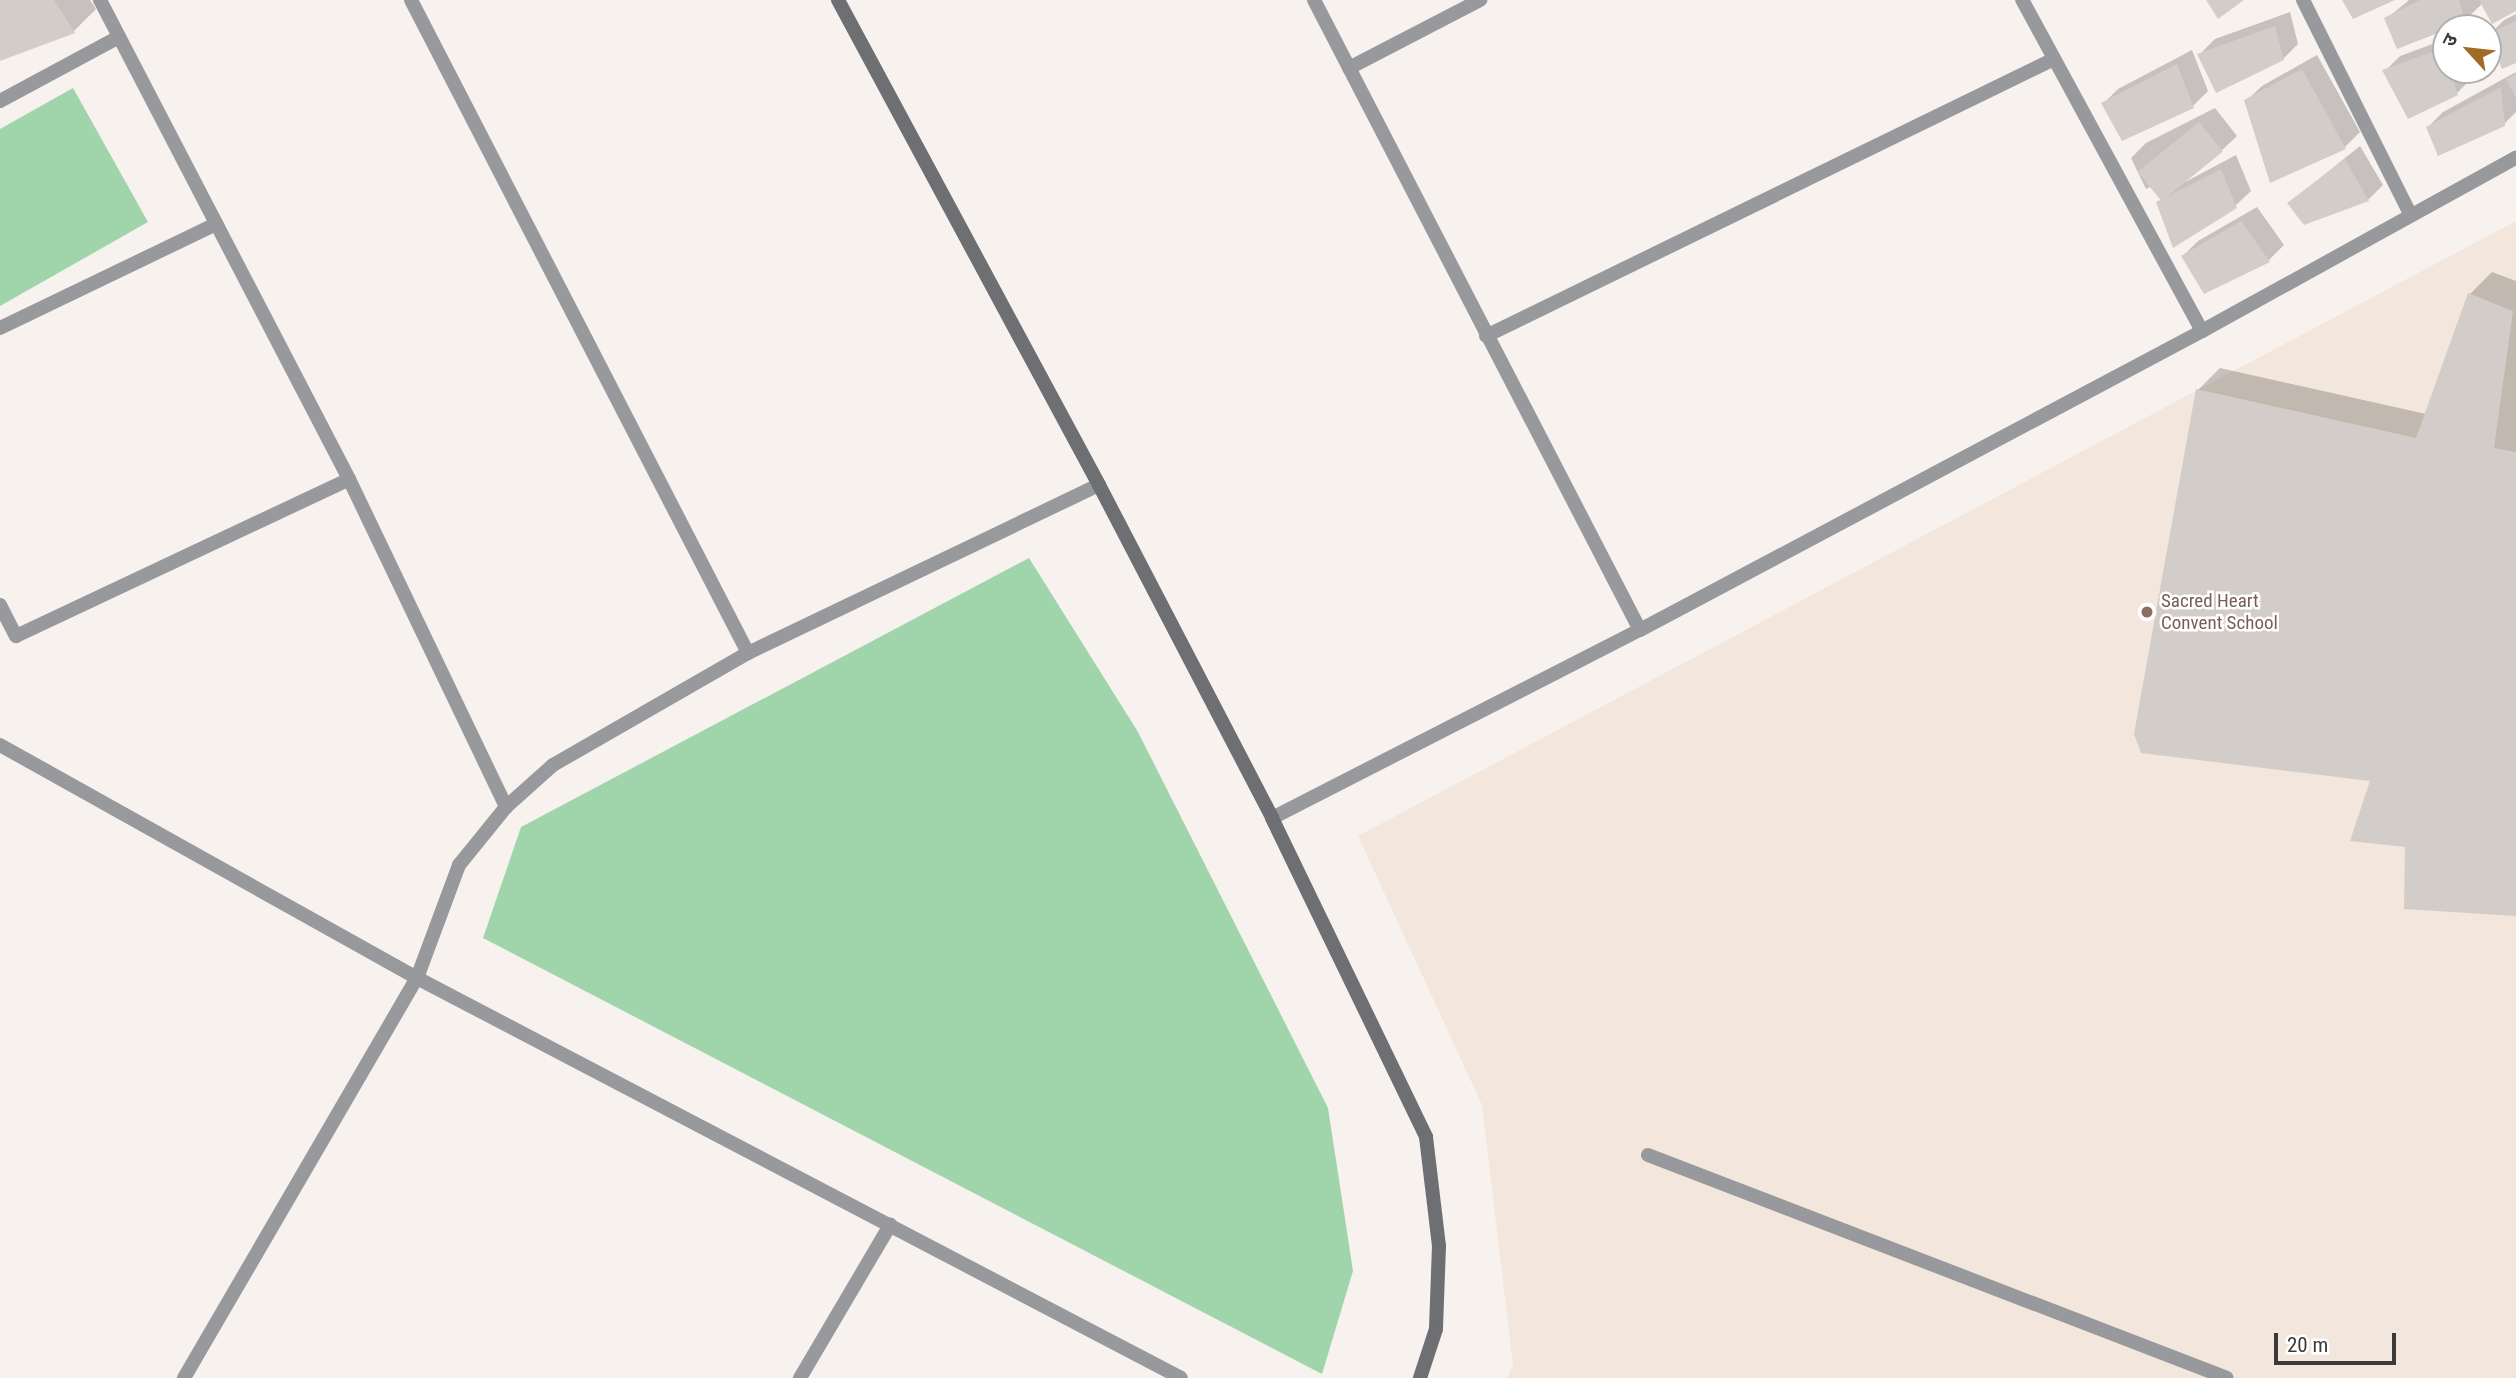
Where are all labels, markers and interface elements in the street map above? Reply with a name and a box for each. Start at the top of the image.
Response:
north arrow [2432,14,2502,84]
text: उ [2437,30,2462,50]
place label: Sacred Heart Convent School [2161,590,2278,634]
marker: Sacred Heart Convent School [2139,604,2155,620]
scale bar [2278,1318,2400,1362]
text: 20 m [2287,1333,2328,1357]

